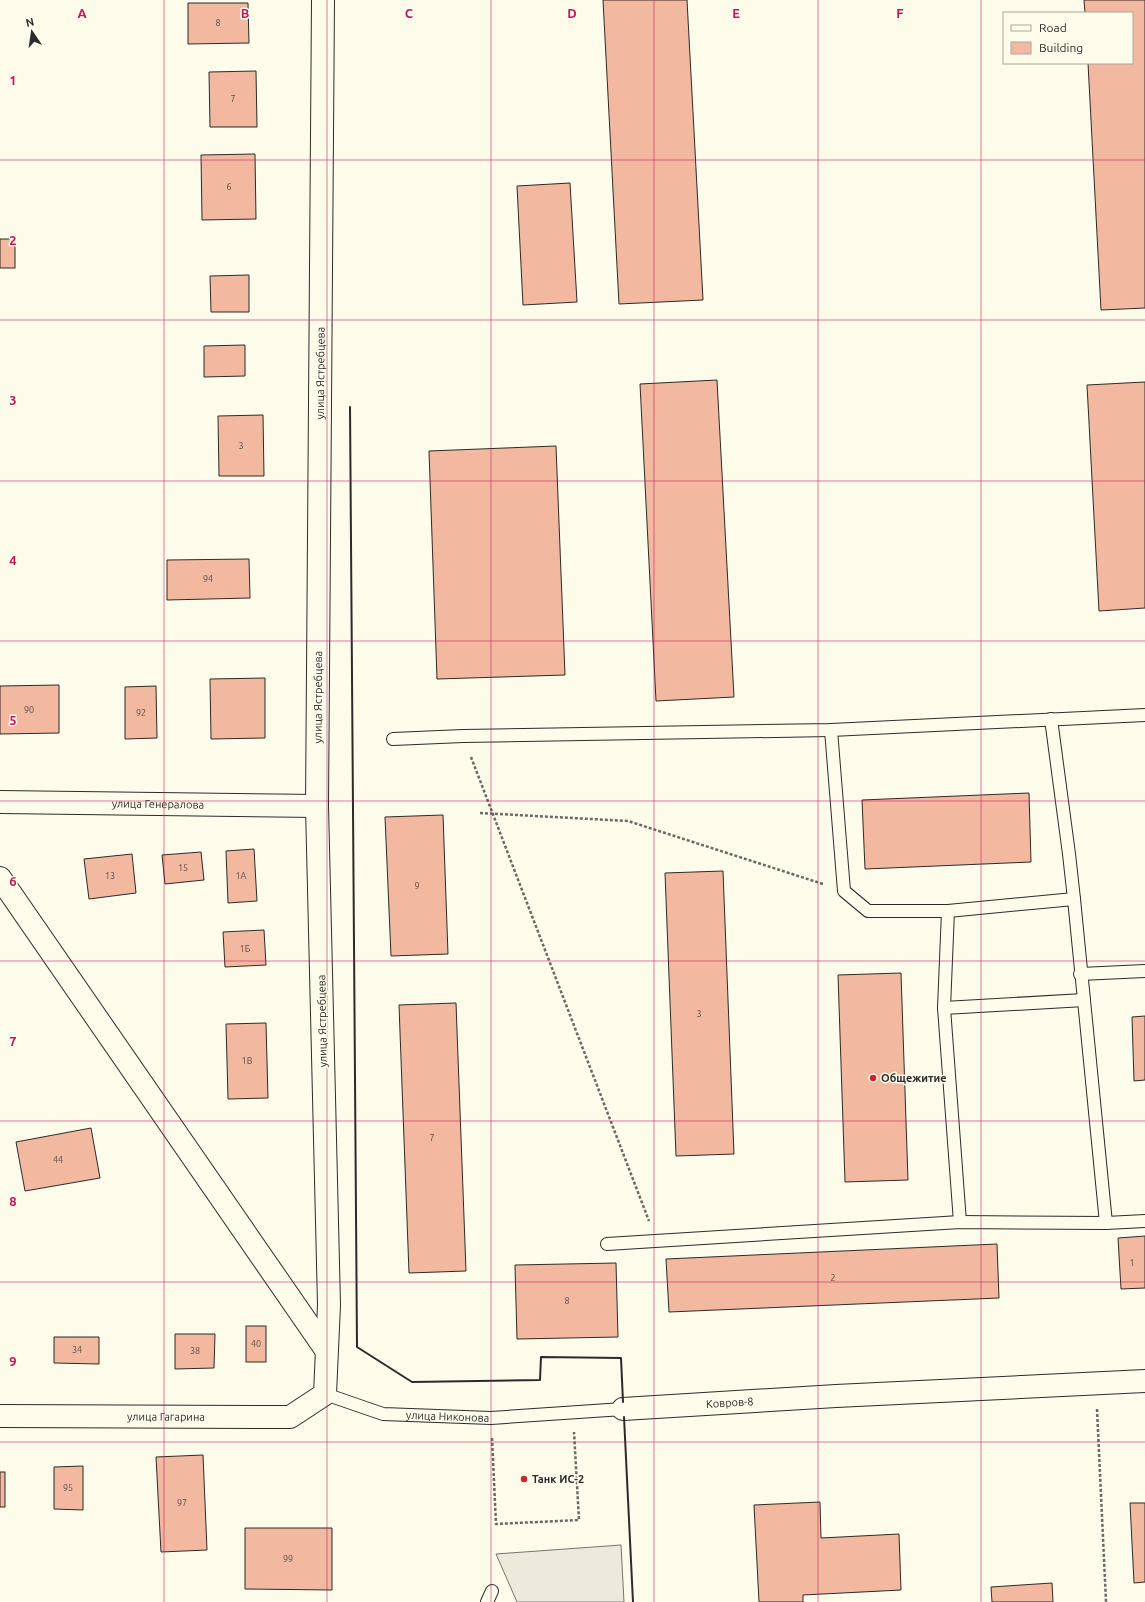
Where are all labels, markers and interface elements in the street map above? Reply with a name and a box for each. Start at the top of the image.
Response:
text: A [77,6,87,20]
text: B [241,6,250,20]
text: C [405,6,414,20]
text: D [567,6,577,20]
text: E [732,6,740,20]
text: F [896,6,904,20]
north arrow [12,12,52,52]
legend [1003,12,1133,64]
text: N [24,15,35,29]
house number: 8 [215,18,221,28]
text: Road [1039,21,1067,34]
text: Building [1039,41,1083,54]
text: 1 [9,73,17,87]
house number: 7 [230,94,236,104]
house number: 6 [226,182,232,192]
text: 2 [9,233,17,247]
street label: улица Ястребцева [314,327,327,420]
text: 3 [9,393,17,407]
house number: 3 [238,441,244,451]
text: 4 [9,553,17,567]
house number: 94 [203,574,213,584]
street label: улица Ястребцева [311,651,324,744]
house number: 90 [24,705,34,715]
house number: 92 [136,708,146,718]
text: 5 [9,713,17,727]
street label: улица Генералова [112,797,204,811]
house number: 15 [178,863,188,873]
house number: 13 [105,871,115,881]
house number: 1А [236,871,247,881]
text: 6 [9,874,17,888]
house number: 9 [414,881,420,891]
house number: 1Б [240,944,251,954]
street label: улица Ястребцева [315,975,329,1067]
house number: 3 [696,1009,702,1019]
text: 7 [9,1034,17,1048]
house number: 1В [242,1056,253,1066]
place label: Общежитие [881,1072,947,1084]
marker: Общежитие [868,1073,878,1083]
house number: 7 [429,1133,435,1143]
house number: 44 [53,1155,63,1165]
text: 8 [9,1194,17,1208]
house number: 1 [1129,1258,1135,1268]
house number: 2 [830,1273,836,1283]
house number: 8 [564,1296,570,1306]
house number: 40 [251,1339,261,1349]
house number: 34 [72,1345,82,1355]
house number: 38 [190,1346,200,1356]
text: 9 [9,1354,17,1368]
street label: Ковров-8 [706,1395,754,1410]
street label: улица Никонова [406,1409,489,1424]
street label: улица Гагарина [127,1410,205,1423]
place label: Танк ИС-2 [532,1473,584,1485]
marker: Танк ИС-2 [519,1474,529,1484]
house number: 95 [63,1483,73,1493]
house number: 97 [177,1498,187,1508]
house number: 99 [283,1554,293,1564]

